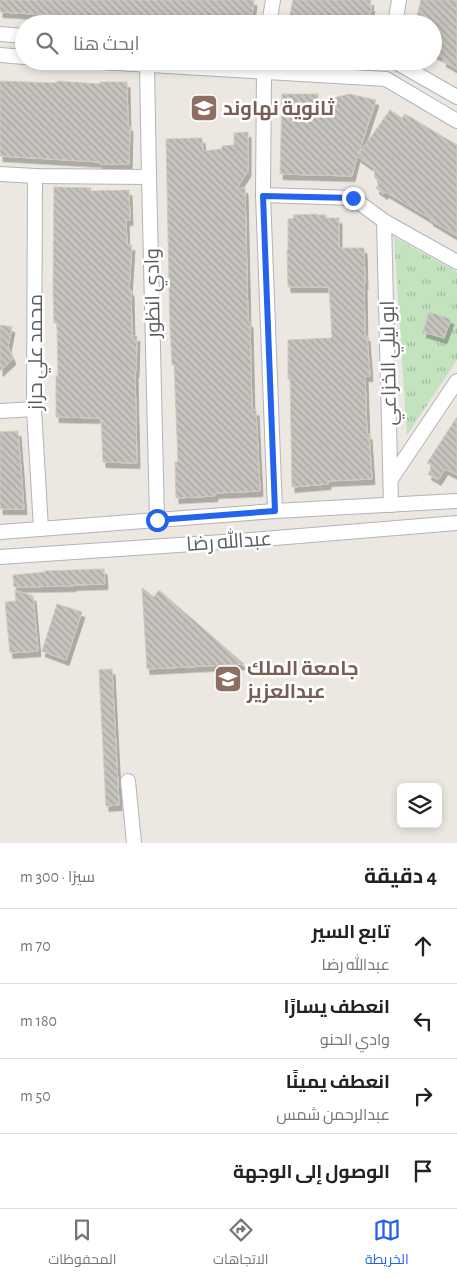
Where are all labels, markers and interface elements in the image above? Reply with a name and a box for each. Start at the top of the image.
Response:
search box [15,15,442,70]
icon: search [33,29,61,57]
text: ابحث هنا [73,35,140,54]
school or university icon: ثانوية نهاوند [189,93,219,123]
place label: ثانوية نهاوند [223,98,335,121]
route end [342,187,365,210]
street label: وادي انظور [142,248,169,339]
street label: محمد علي حراز [26,294,51,411]
street label: ابو ليلي الخزاعي [378,300,405,426]
route start [146,509,169,532]
street label: عبدالله رضا [185,525,273,556]
place label: جامعة الملك عبدالعزيز [246,659,359,703]
school or university icon: جامعة الملك عبدالعزيز [213,664,243,694]
map controls [397,783,442,828]
button: layers [397,783,442,828]
text: 4 دقيقة [364,866,437,887]
text: سيرًا · 300 m [20,869,95,885]
text: تابع السير [312,923,390,942]
icon: ahead [409,932,437,960]
text: 70 m [20,938,51,954]
text: عبدالله رضا [321,957,390,973]
text: انعطف يسارًا [284,998,390,1017]
icon: left [409,1007,437,1035]
text: 180 m [20,1013,57,1029]
text: وادي الحنو [320,1032,390,1048]
text: انعطف يمينًا [286,1073,390,1092]
icon: right [409,1082,437,1110]
text: 50 m [20,1088,51,1104]
text: عبدالرحمن شمس [276,1107,390,1123]
icon: arrive [409,1157,437,1185]
text: الوصول إلى الوجهة [233,1163,390,1182]
tab: المحفوظات [48,1216,116,1272]
tab: الاتجاهات [213,1216,268,1272]
tab: الخريطة [365,1216,409,1272]

